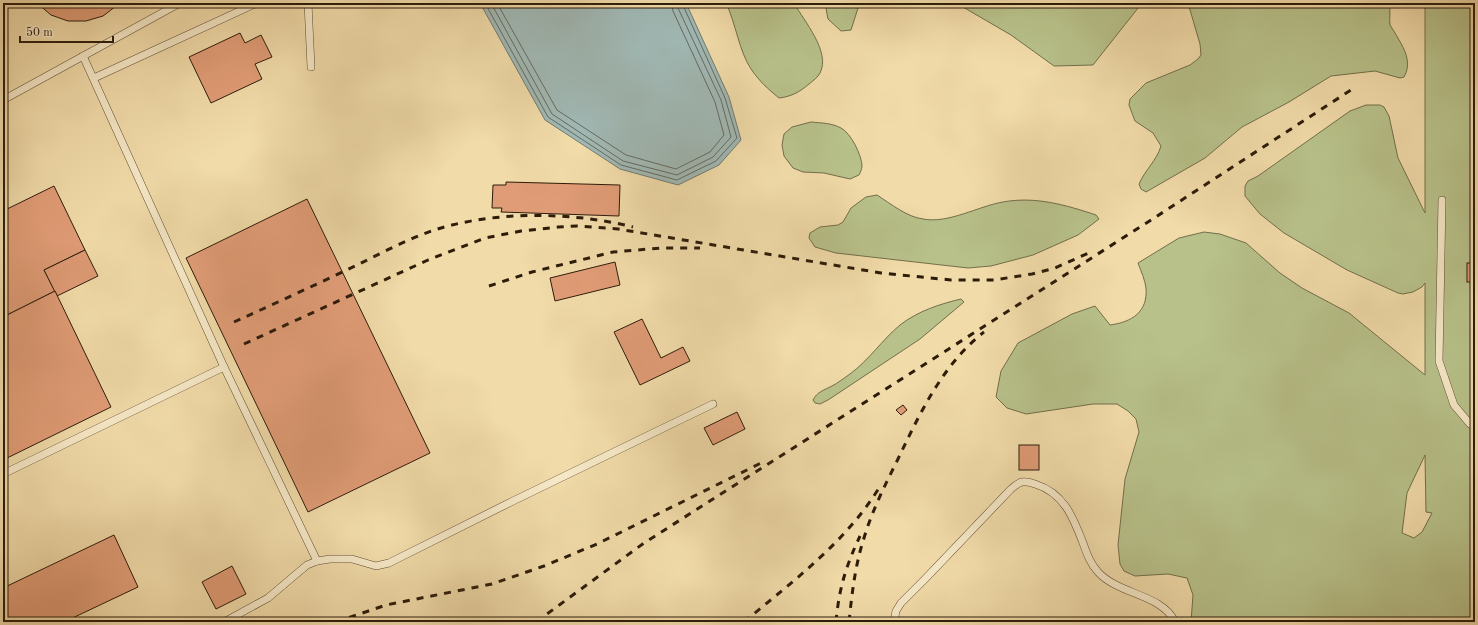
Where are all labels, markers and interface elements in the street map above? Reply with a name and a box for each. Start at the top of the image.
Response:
scale bar [20,18,113,44]
text: 50 m [26,26,53,39]

